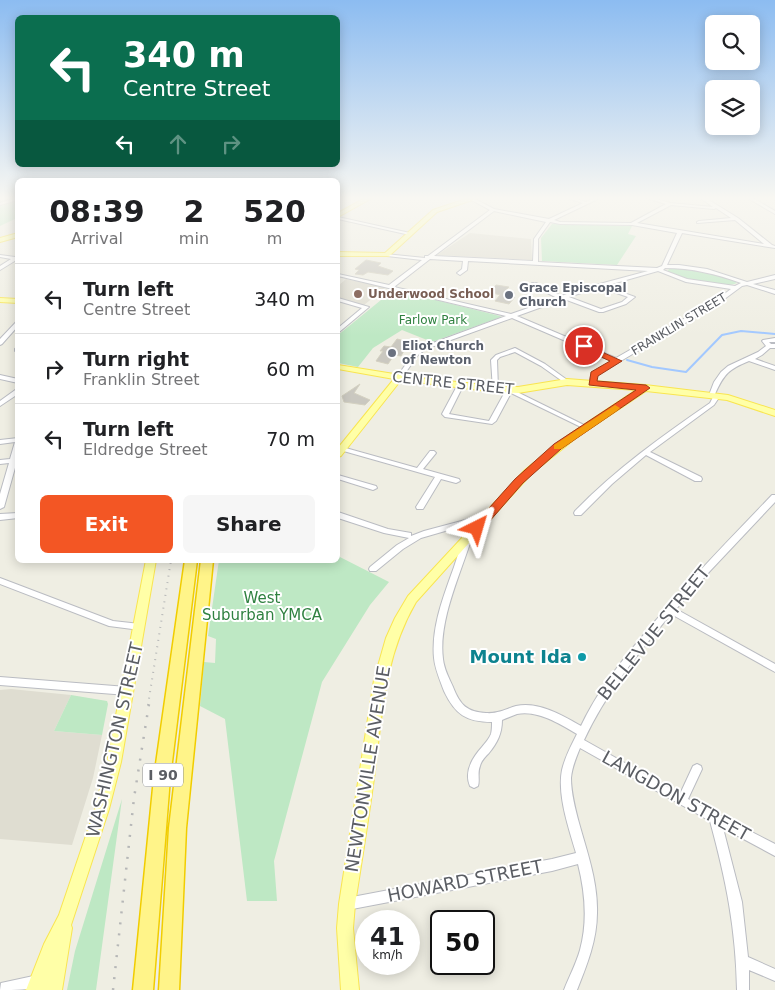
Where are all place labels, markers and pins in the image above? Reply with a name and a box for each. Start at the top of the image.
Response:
place label: Grace Episcopal Church [519,281,627,309]
place label: Underwood School [368,287,494,301]
marker: Underwood School [352,288,364,300]
marker: Grace Episcopal Church [503,289,515,301]
pin [563,325,605,367]
place label: Eliot Church of Newton [402,339,484,367]
marker: Eliot Church of Newton [386,347,398,359]
place label: Mount Ida [469,646,572,667]
marker: Mount Ida [576,651,588,663]

